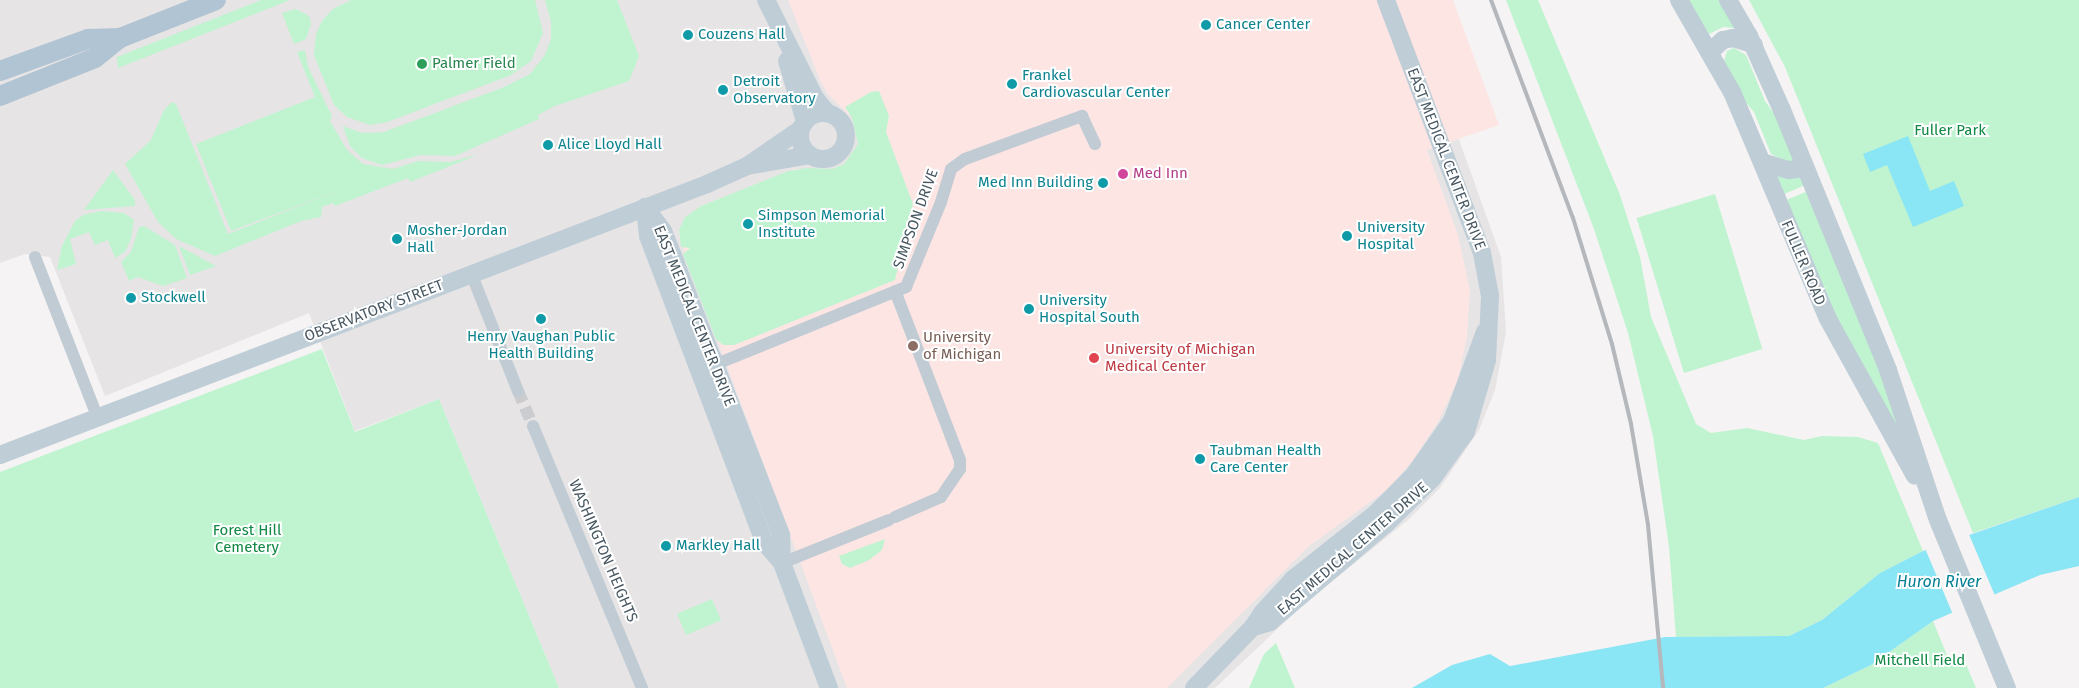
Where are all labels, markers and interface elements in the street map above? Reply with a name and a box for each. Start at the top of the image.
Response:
place label: Cancer Center [1216,16,1310,34]
marker: Cancer Center [1200,19,1212,31]
place label: Couzens Hall [698,26,785,44]
marker: Couzens Hall [682,29,694,41]
place label: Palmer Field [432,55,516,73]
marker: Palmer Field [416,58,428,70]
street label: EAST MEDICAL CENTER DRIVE [1403,65,1489,253]
place label: Frankel Cardiovascular Center [1022,66,1170,101]
place label: Detroit Observatory [733,72,816,107]
marker: Frankel Cardiovascular Center [1006,78,1018,90]
marker: Detroit Observatory [717,84,729,96]
park label: Fuller Park [1914,122,1986,140]
place label: Alice Lloyd Hall [558,136,662,154]
marker: Alice Lloyd Hall [542,139,554,151]
place label: Med Inn [1133,165,1188,183]
street label: SIMPSON DRIVE [890,167,942,271]
marker: Med Inn [1117,168,1129,180]
place label: Med Inn Building [978,174,1093,192]
marker: Med Inn Building [1097,177,1109,189]
place label: Simpson Memorial Institute [758,206,885,241]
marker: Simpson Memorial Institute [742,218,754,230]
place label: University Hospital [1357,218,1425,253]
street label: FULLER ROAD [1777,218,1829,308]
place label: Mosher-Jordan Hall [407,221,507,256]
street label: EAST MEDICAL CENTER DRIVE [649,223,739,409]
marker: University Hospital [1341,230,1353,242]
marker: Mosher-Jordan Hall [391,233,403,245]
street label: OBSERVATORY STREET [302,276,446,346]
place label: Stockwell [141,289,206,307]
place label: University Hospital South [1039,291,1140,326]
marker: Stockwell [125,292,137,304]
marker: University Hospital South [1023,303,1035,315]
marker: Henry Vaughan Public Health Building [535,313,547,325]
place label: Henry Vaughan Public Health Building [467,327,615,362]
place label: University of Michigan [923,328,1001,363]
marker: University of Michigan [907,340,919,352]
place label: University of Michigan Medical Center [1105,340,1255,375]
marker: University of Michigan Medical Center [1087,351,1101,365]
place label: Taubman Health Care Center [1210,441,1321,476]
marker: Taubman Health Care Center [1194,453,1206,465]
street label: WASHINGTON HEIGHTS [565,477,641,625]
street label: EAST MEDICAL CENTER DRIVE [1274,479,1432,619]
park label: Forest Hill Cemetery [213,521,281,556]
place label: Markley Hall [676,537,760,555]
marker: Markley Hall [660,540,672,552]
water label: Huron River [1897,572,1981,592]
park label: Mitchell Field [1875,652,1965,670]

